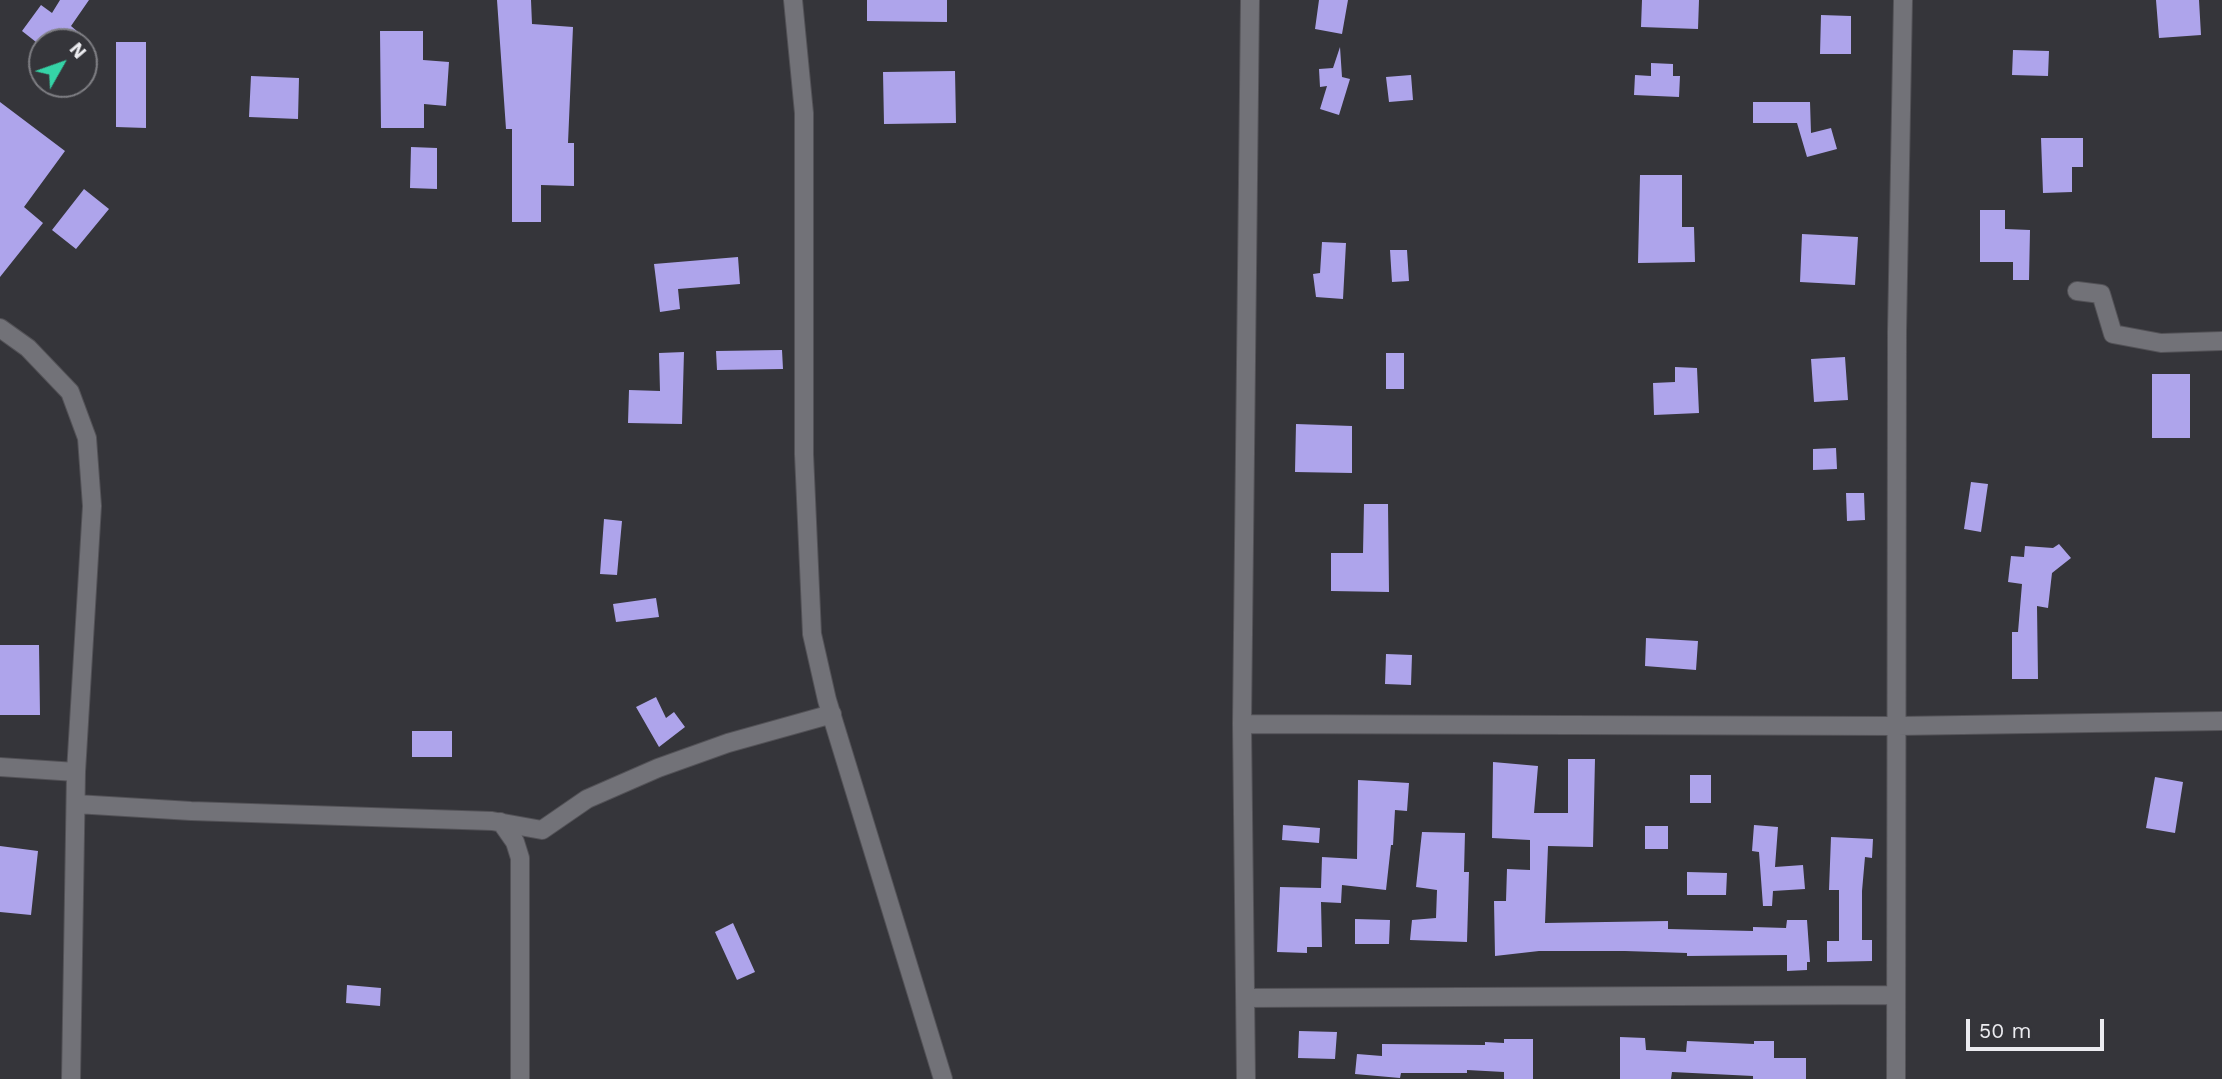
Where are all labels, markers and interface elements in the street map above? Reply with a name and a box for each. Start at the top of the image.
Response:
north arrow [28,28,98,98]
text: N [65,38,91,63]
scale bar [1970,1006,2108,1050]
text: 50 m [1979,1018,2031,1043]

